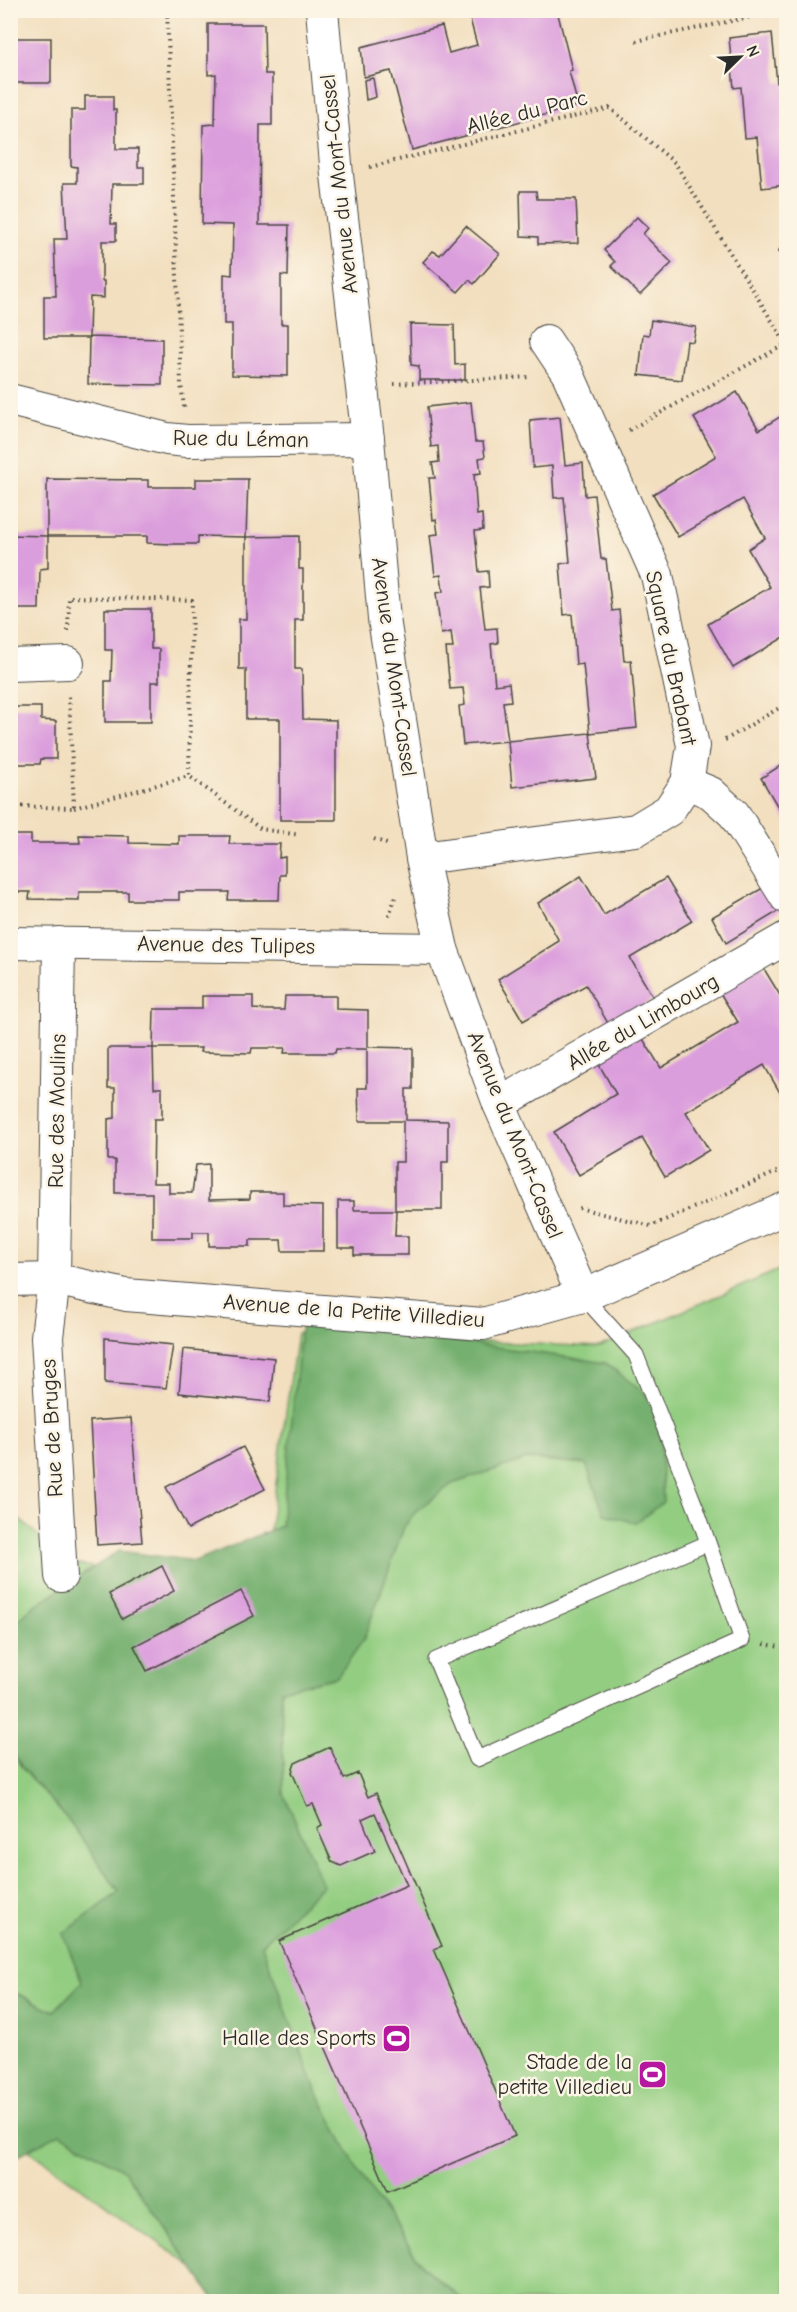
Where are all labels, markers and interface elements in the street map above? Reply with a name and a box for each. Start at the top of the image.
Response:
north arrow [710,27,770,87]
text: N [742,43,763,60]
street label: Avenue du Mont-Cassel [315,73,363,295]
street label: Allée du Parc [464,84,590,140]
street label: Rue du Léman [173,425,309,453]
street label: Avenue du Mont-Cassel [366,556,422,778]
street label: Square du Brabant [640,568,702,748]
street label: Avenue des Tulipes [137,930,315,960]
street label: Allée du Limbourg [563,968,723,1076]
street label: Avenue du Mont-Cassel [462,1028,568,1242]
street label: Rue des Moulins [43,1034,71,1188]
street label: Avenue de la Petite Villedieu [222,1289,486,1333]
street label: Rue de Bruges [35,1358,69,1498]
sports icon: Halle des Sports [381,2022,413,2054]
place label: Halle des Sports [222,2025,376,2051]
place label: Stade de la petite Villedieu [498,2049,632,2100]
sports icon: Stade de la petite Villedieu [637,2059,669,2091]

